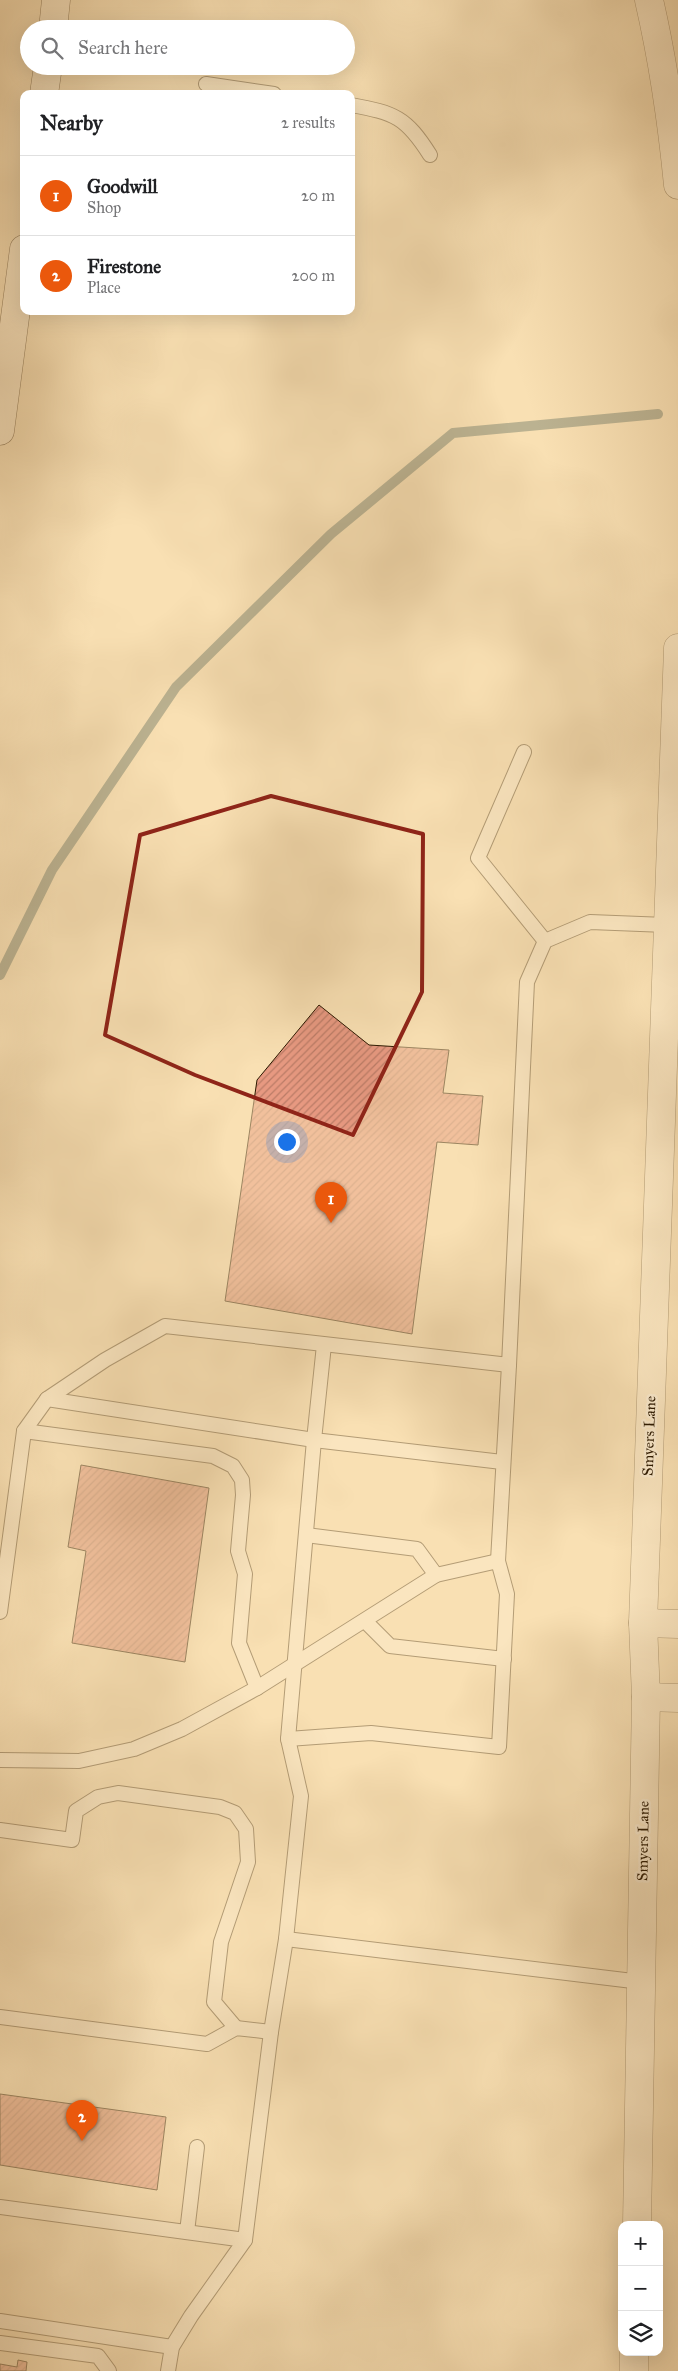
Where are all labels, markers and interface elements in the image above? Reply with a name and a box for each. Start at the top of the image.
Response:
search box [20,20,355,75]
icon: search [38,34,66,62]
text: Search here [78,36,168,59]
text: Nearby [40,110,103,136]
text: 2 results [281,113,335,132]
text: Goodwill [87,175,158,198]
text: 1 [53,186,59,205]
text: 20 m [301,186,335,205]
text: Shop [87,198,121,217]
text: Firestone [87,255,161,278]
text: 2 [52,266,60,285]
text: 200 m [292,266,335,285]
text: Place [87,278,121,297]
your location [274,1129,300,1155]
pin: 1 [315,1182,347,1223]
street label: Smyers Lane [639,1396,659,1476]
street label: Smyers Lane [633,1801,653,1881]
pin: 2 [66,2100,98,2141]
map controls [618,2221,663,2356]
button: + [618,2221,663,2266]
button: − [618,2266,663,2311]
button: layers [618,2311,663,2356]

